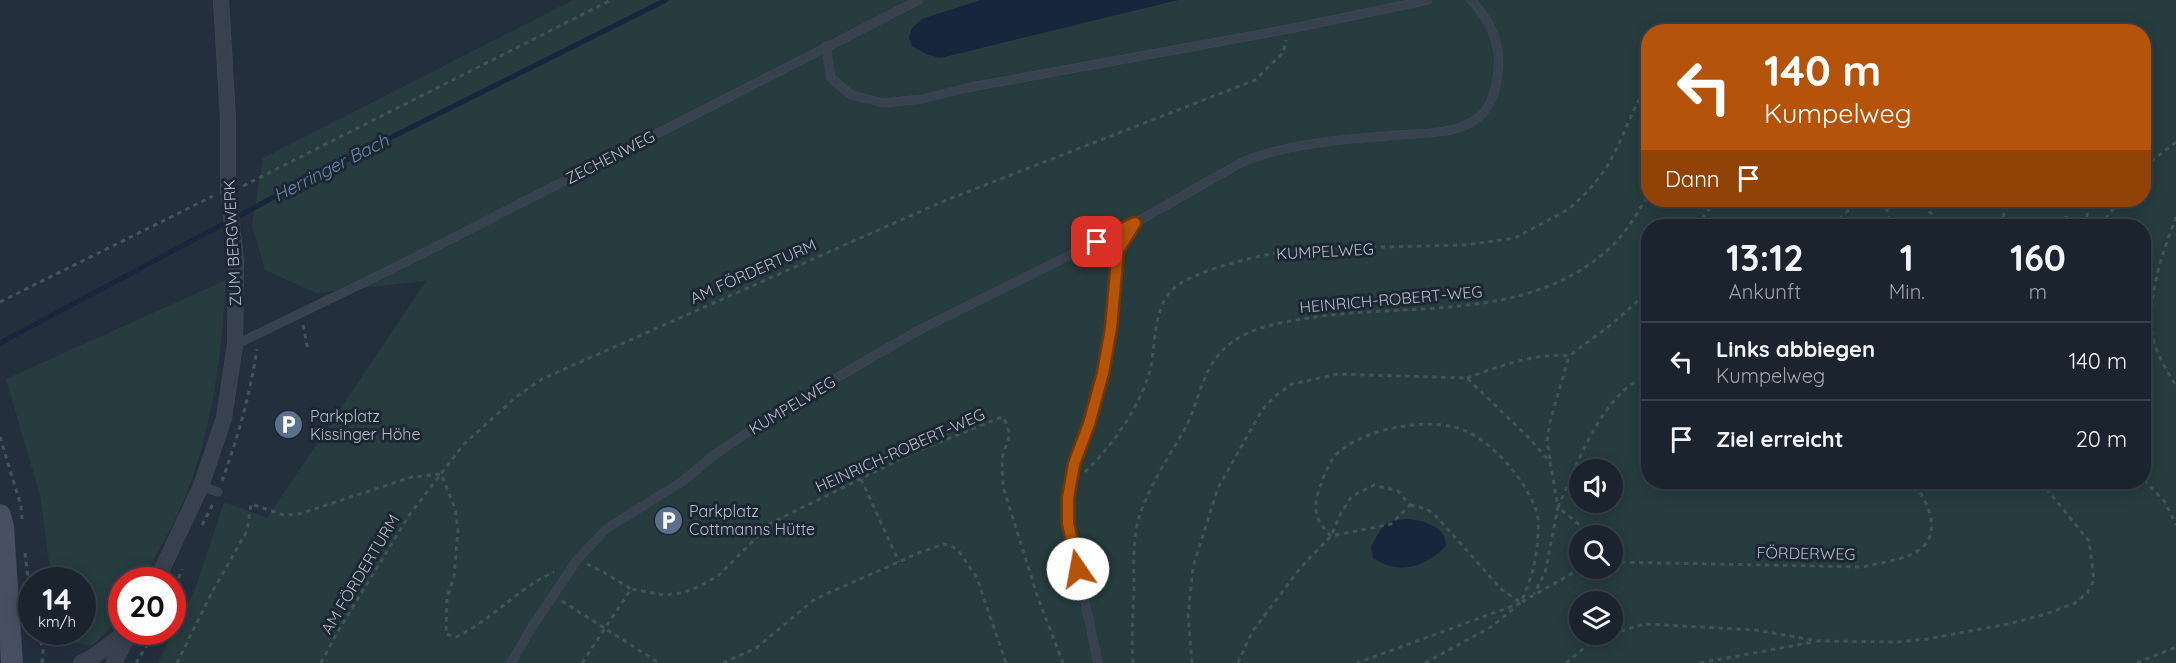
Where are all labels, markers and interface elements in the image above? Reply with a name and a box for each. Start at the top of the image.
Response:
text: 140 m [1764,44,1881,97]
icon: left [1665,48,1743,126]
text: Kumpelweg [1764,96,1912,130]
street label: ZECHENWEG [562,126,658,188]
water label: Herringer Bach [269,128,393,206]
icon: arrive [1732,162,1765,195]
text: Dann [1665,165,1720,193]
street label: ZUM BERGWERK [219,179,245,307]
pin [1071,216,1122,267]
icon: arrive [1080,225,1113,258]
street label: AM FÖRDERTURM [687,234,819,308]
text: 13:12 [1726,235,1804,280]
text: 1 [1900,235,1914,280]
text: 160 [2010,235,2066,280]
street label: KUMPELWEG [1276,238,1374,264]
text: Ankunft [1729,279,1801,304]
text: Min. [1889,279,1925,304]
text: m [2029,279,2047,304]
street label: HEINRICH-ROBERT-WEG [1299,281,1483,317]
text: Links abbiegen [1716,335,1875,363]
icon: left [1665,345,1698,378]
text: 140 m [2068,347,2127,375]
text: Kumpelweg [1716,363,1825,388]
street label: KUMPELWEG [745,371,839,439]
street label: HEINRICH-ROBERT-WEG [812,404,988,496]
place label: Parkplatz Kissinger Höhe [310,406,420,444]
parking icon: Parkplatz Kissinger Höhe [273,409,305,441]
icon: arrive [1665,423,1698,456]
text: Ziel erreicht [1716,425,1844,453]
text: 20 m [2076,425,2127,453]
map controls [1569,459,1623,645]
button: sound [1569,459,1623,513]
place label: Parkplatz Cottmanns Hütte [689,501,815,539]
parking icon: Parkplatz Cottmanns Hütte [652,504,684,536]
street label: AM FÖRDERTURM [316,511,404,637]
button: search [1569,525,1623,579]
position arrow [1046,537,1110,601]
street label: FÖRDERWEG [1756,542,1856,564]
speed limit sign: 20 [108,567,186,645]
text: 14 [42,580,72,618]
button: layers [1569,591,1623,645]
text: km/h [38,612,76,631]

